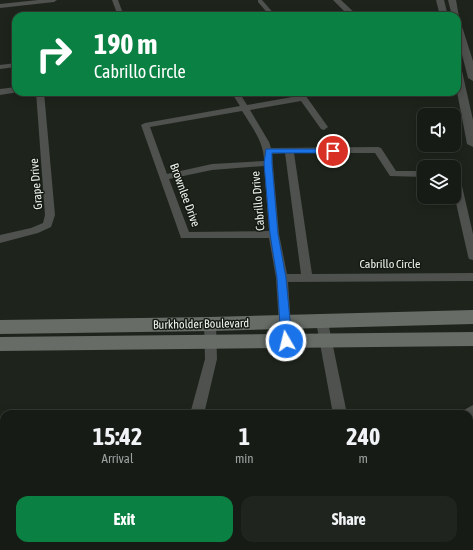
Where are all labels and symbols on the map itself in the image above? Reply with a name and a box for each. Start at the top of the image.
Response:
pin [316,134,350,168]
street label: Grape Drive [27,158,45,210]
street label: Brownlee Drive [167,161,203,229]
street label: Cabrillo Drive [248,171,268,231]
street label: Cabrillo Circle [359,257,421,271]
street label: Burkholder Boulevard [153,316,249,332]
position arrow [265,320,307,362]

